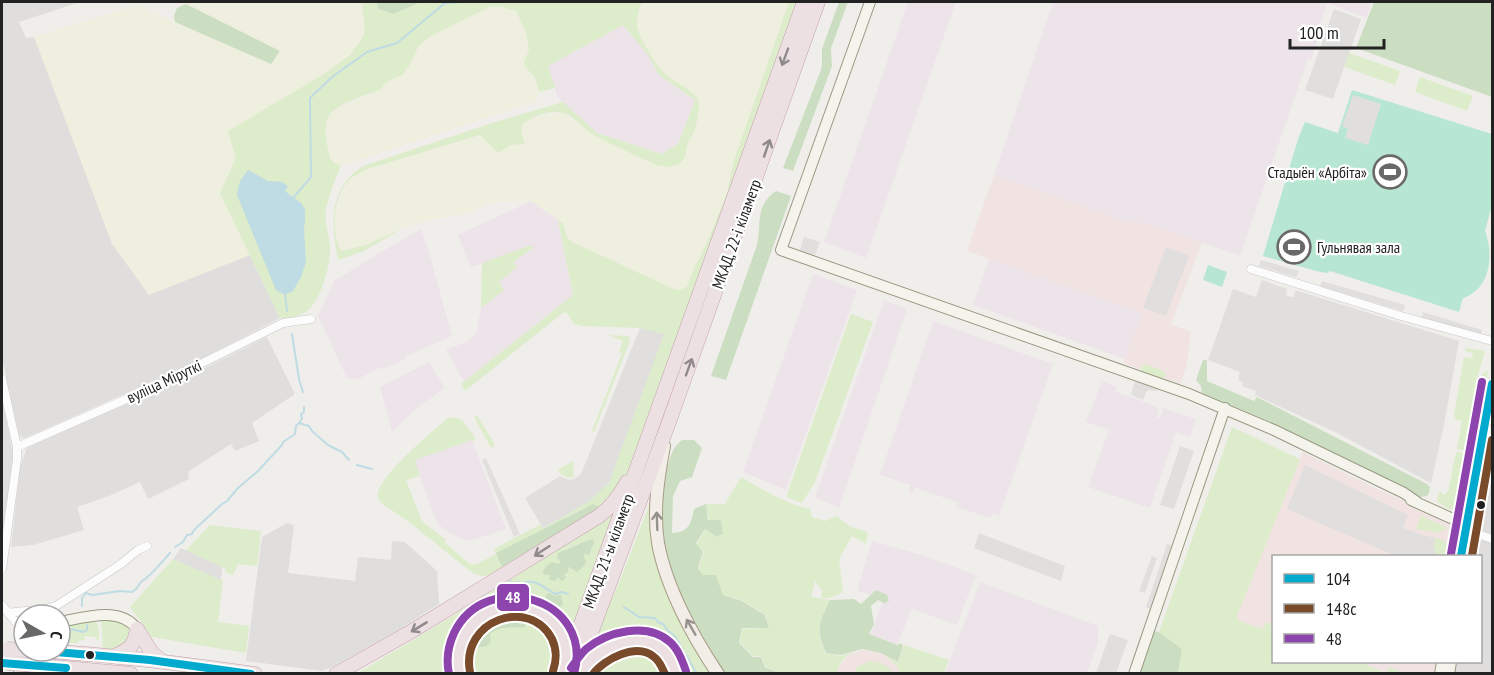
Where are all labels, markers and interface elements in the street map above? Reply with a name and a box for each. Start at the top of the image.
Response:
scale bar [1290,12,1384,50]
text: 100 m [1299,21,1339,44]
one-way arrow [778,47,789,65]
one-way arrow [762,139,773,158]
sports icon: Стадыён «Арбіта» [1372,154,1408,190]
place label: Стадыён «Арбіта» [1268,162,1367,182]
street label: МКАД, 22-і кіламетр [707,176,765,291]
sports icon: Гульнявая зала [1276,229,1312,265]
place label: Гульнявая зала [1317,237,1400,257]
street label: вуліца Міруткі [123,355,205,407]
one-way arrow [684,358,695,377]
street label: МКАД, 21-ы кіламетр [578,491,638,611]
unlabelled marker [1475,499,1487,511]
one-way arrow [651,511,663,531]
one-way arrow [534,544,551,557]
legend [1272,555,1482,663]
text: 104 [1326,567,1350,590]
line badge: 48 [496,583,530,612]
text: 48 [505,587,521,607]
text: 148с [1326,597,1357,620]
north arrow [12,603,72,663]
one-way arrow [684,619,696,636]
one-way arrow [411,622,428,634]
text: 48 [1326,627,1342,650]
text: С [46,630,67,641]
unlabelled marker [84,649,96,661]

